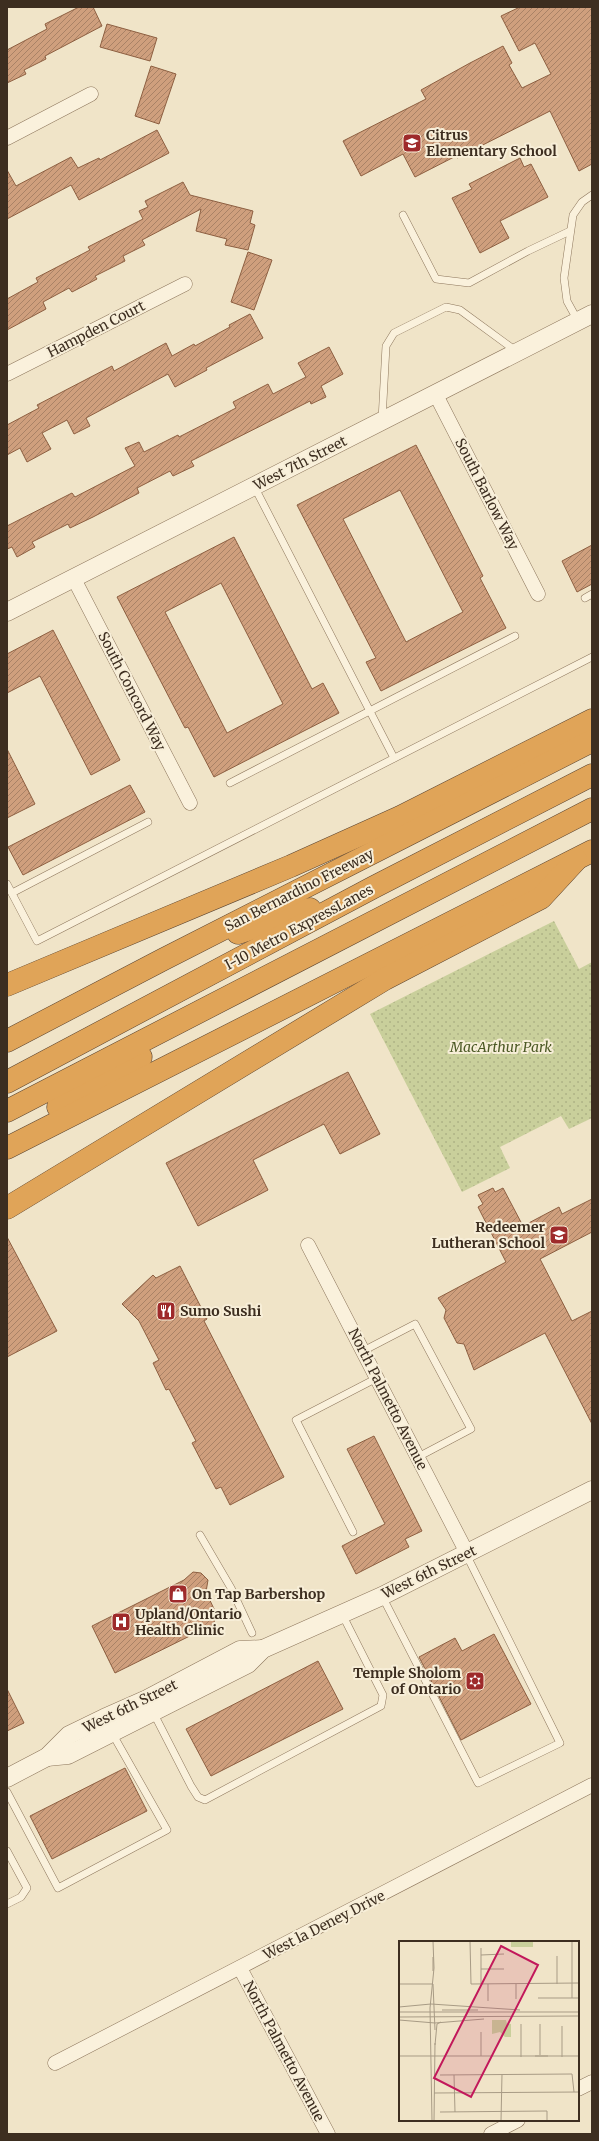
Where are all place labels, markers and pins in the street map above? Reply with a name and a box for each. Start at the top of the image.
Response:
place label: Citrus Elementary School [426,126,557,160]
school or university icon: Citrus Elementary School [401,132,423,154]
place label: Redeemer Lutheran School [431,1218,545,1252]
school or university icon: Redeemer Lutheran School [548,1224,570,1246]
restaurant icon: Sumo Sushi [155,1300,177,1322]
place label: Sumo Sushi [180,1302,262,1320]
shop icon: On Tap Barbershop [167,1583,189,1605]
place label: On Tap Barbershop [192,1585,325,1603]
place label: Upland/Ontario Health Clinic [135,1605,242,1639]
hospital icon: Upland/Ontario Health Clinic [110,1611,132,1633]
place label: Temple Sholom of Ontario [353,1664,461,1698]
synagogue icon: Temple Sholom of Ontario [464,1670,486,1692]

